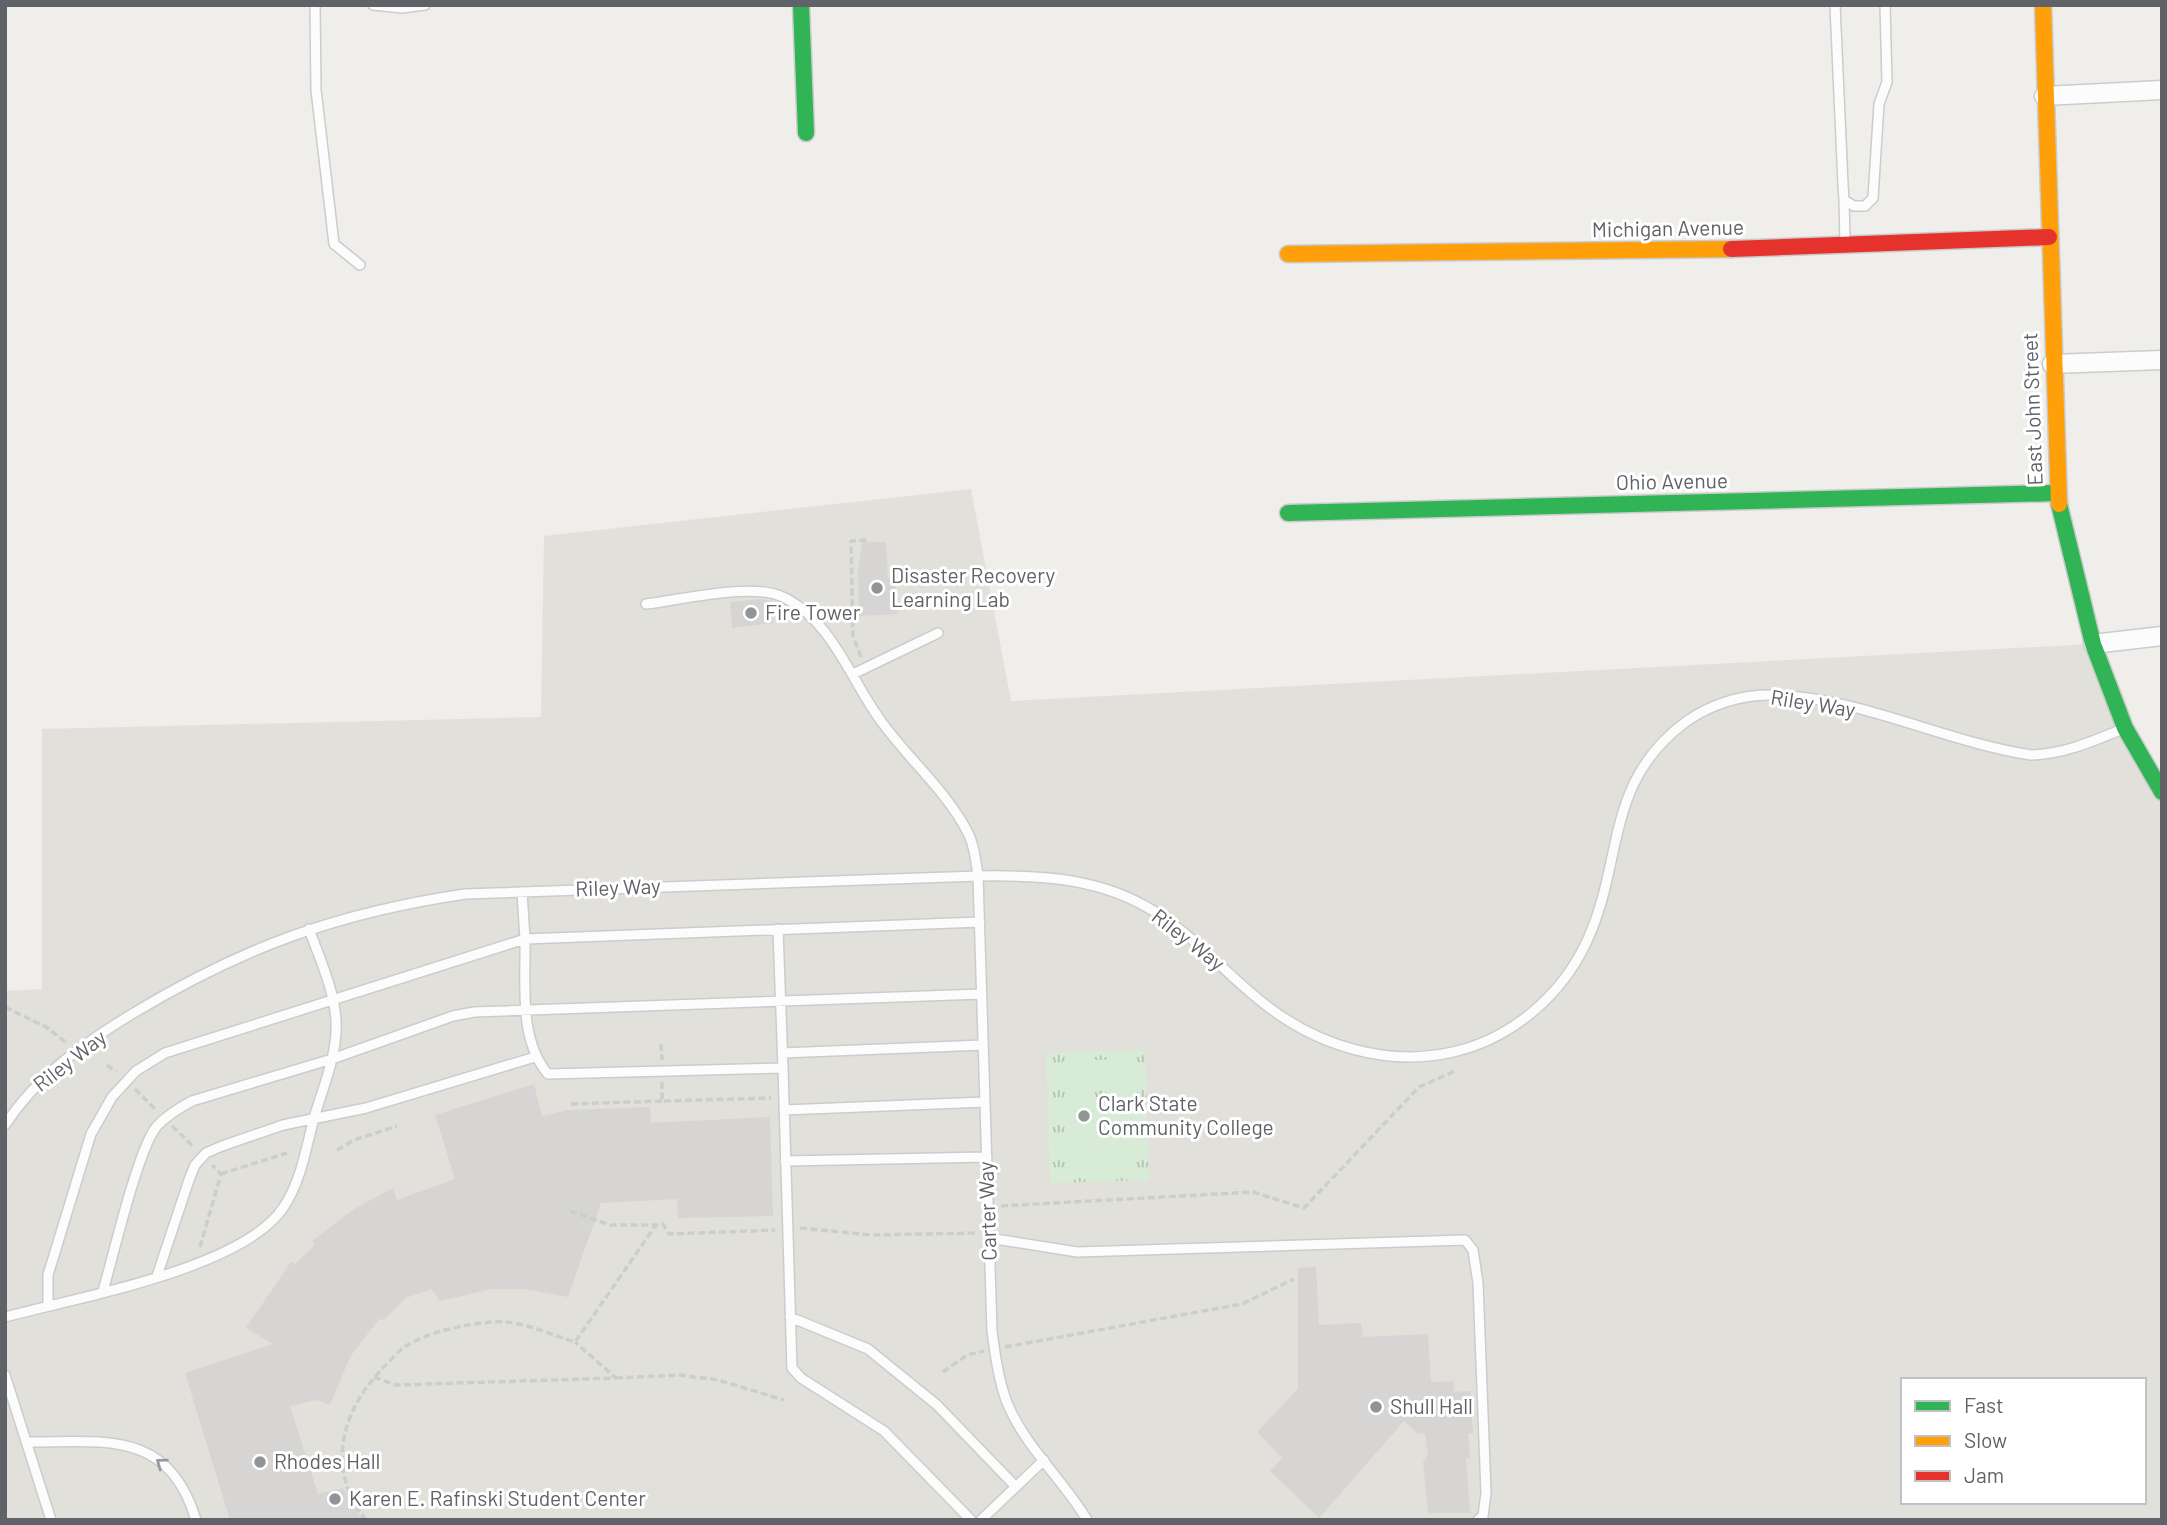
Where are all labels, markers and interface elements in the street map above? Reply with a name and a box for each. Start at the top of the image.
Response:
street label: Michigan Avenue [1592,214,1744,241]
street label: East John Street [2016,332,2047,486]
street label: Ohio Avenue [1616,467,1728,494]
place label: Disaster Recovery Learning Lab [891,562,1056,611]
marker: Disaster Recovery Learning Lab [869,580,885,596]
place label: Fire Tower [765,599,861,624]
marker: Fire Tower [743,605,759,621]
street label: Riley Way [1769,683,1858,722]
street label: Riley Way [575,873,661,900]
street label: Riley Way [1148,903,1231,975]
street label: Riley Way [28,1023,111,1096]
place label: Clark State Community College [1098,1090,1274,1139]
marker: Clark State Community College [1076,1108,1092,1124]
street label: Carter Way [972,1161,1001,1261]
legend [1901,1378,2146,1504]
text: Fast [1964,1392,2004,1417]
place label: Shull Hall [1390,1393,1473,1418]
marker: Shull Hall [1368,1399,1384,1415]
text: Slow [1964,1427,2007,1452]
place label: Rhodes Hall [274,1448,380,1473]
marker: Rhodes Hall [252,1454,268,1470]
one-way arrow [157,1459,169,1471]
text: Jam [1964,1462,2004,1487]
place label: Karen E. Rafinski Student Center [349,1485,646,1510]
marker: Karen E. Rafinski Student Center [327,1491,343,1507]

